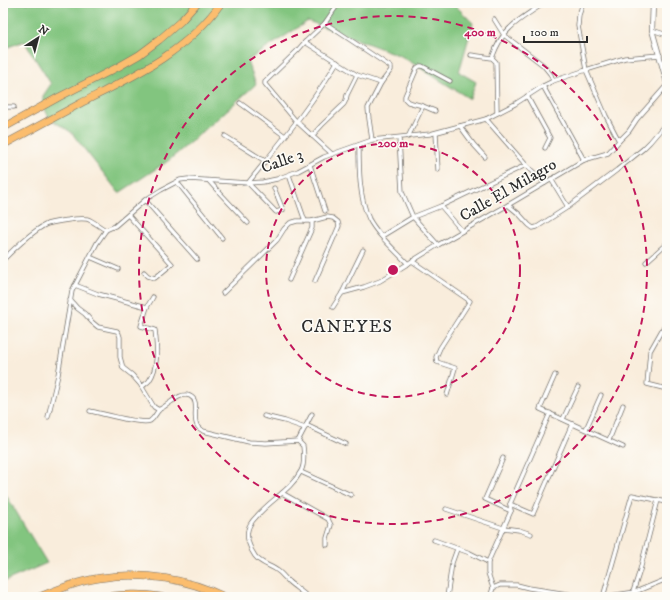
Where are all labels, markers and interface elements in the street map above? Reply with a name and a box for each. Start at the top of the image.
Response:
north arrow [18,18,58,58]
scale bar [524,18,587,44]
text: N [36,22,51,39]
text: 400 m [463,25,496,40]
text: 100 m [530,25,559,40]
text: 200 m [378,136,408,151]
street label: Calle 3 [258,144,306,178]
street label: Calle El Milagro [456,154,560,226]
centre of rings [386,263,400,277]
district label: CANEYES [301,316,393,338]

